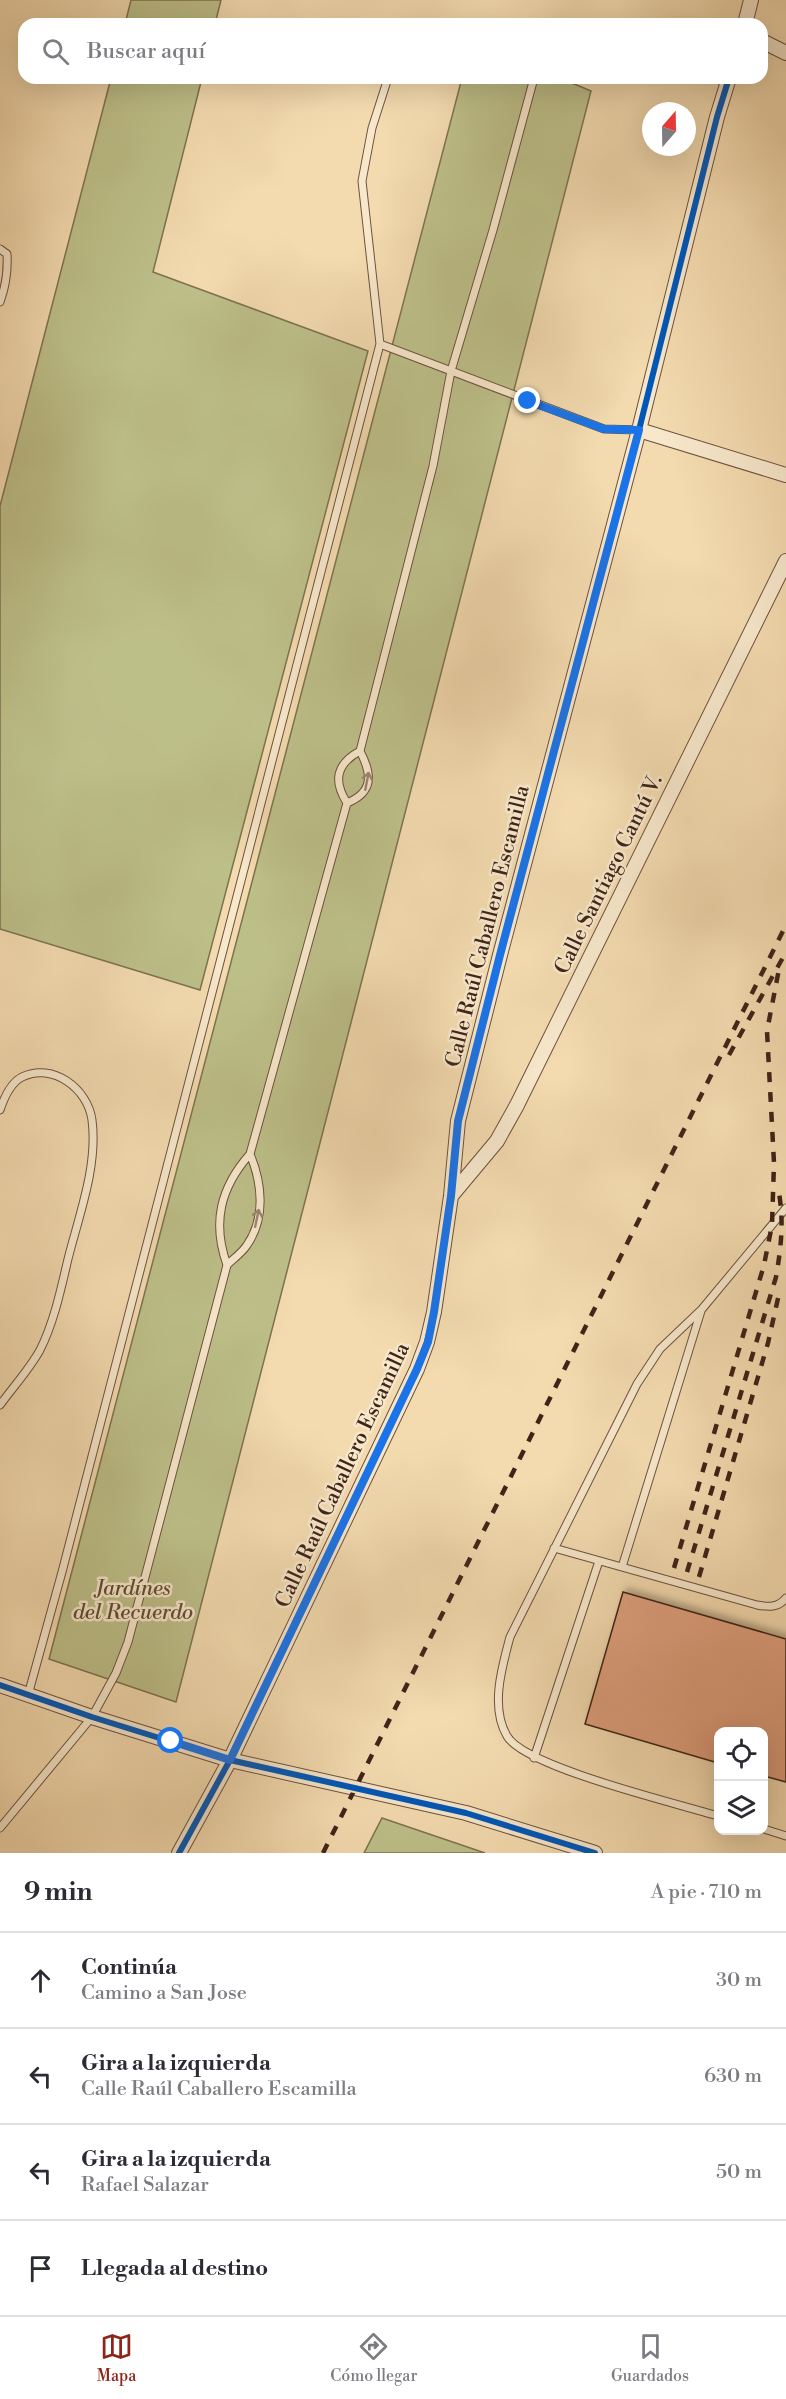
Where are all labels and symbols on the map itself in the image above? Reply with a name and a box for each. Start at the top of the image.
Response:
north arrow [642,102,696,156]
route end [514,387,540,413]
street label: Calle Santiago Cantú V. [549,770,669,978]
one-way arrow [362,772,373,791]
street label: Calle Raúl Caballero Escamilla [440,782,536,1070]
one-way arrow [252,1208,263,1228]
street label: Calle Raúl Caballero Escamilla [270,1338,416,1612]
park label: Jardínes del Recuerdo [73,1576,193,1626]
route start [157,1727,183,1753]

